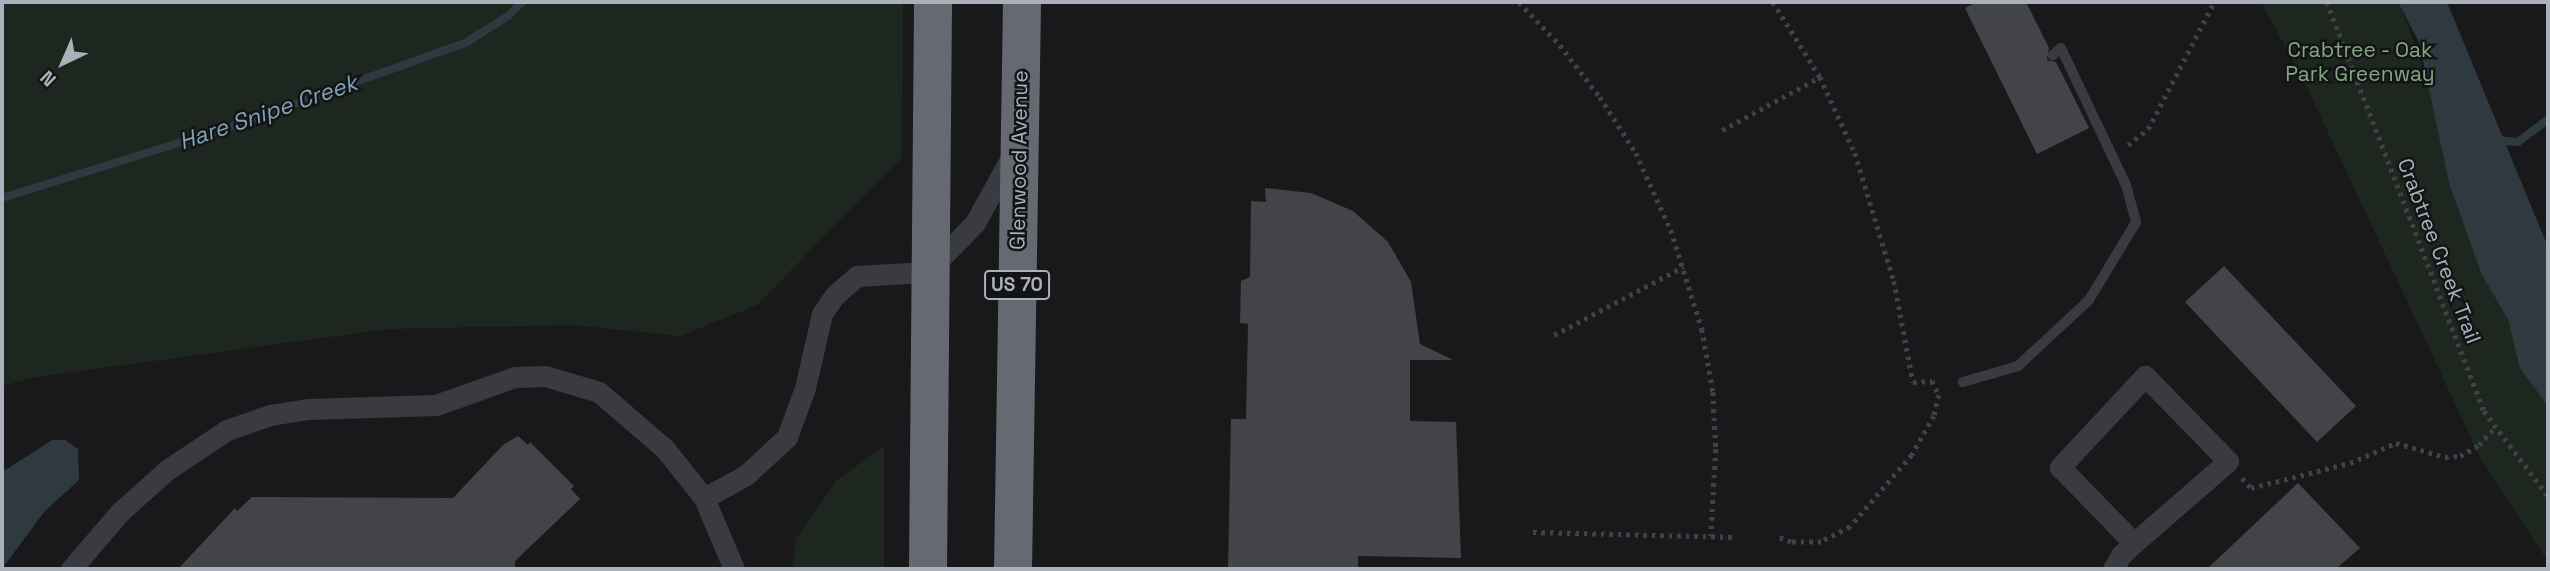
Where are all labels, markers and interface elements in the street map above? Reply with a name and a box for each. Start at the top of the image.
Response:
north arrow [28,28,98,98]
park label: Crabtree - Oak Park Greenway [2285,37,2435,87]
text: N [35,65,61,92]
water label: Hare Snipe Creek [175,69,361,155]
street label: Glenwood Avenue [1005,70,1033,250]
street label: Crabtree Creek Trail [2392,155,2486,347]
road number: US 70 [984,270,1050,300]

